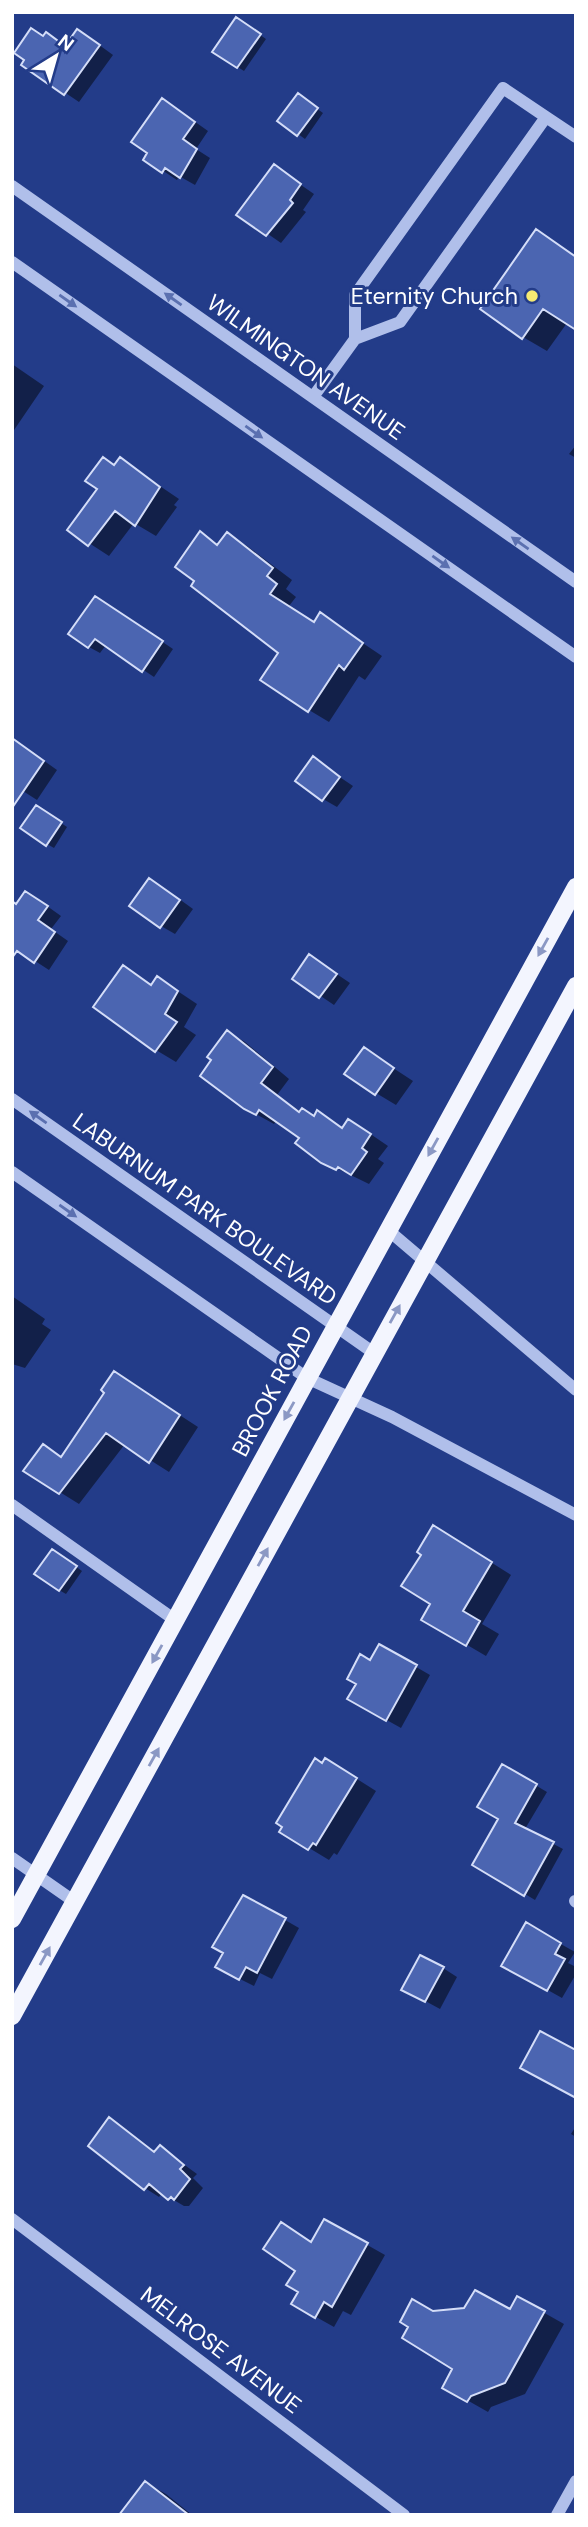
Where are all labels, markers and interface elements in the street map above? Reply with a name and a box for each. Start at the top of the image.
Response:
north arrow [21,21,91,91]
text: N [53,29,79,57]
place label: Eternity Church [351,281,518,311]
street label: WILMINGTON AVENUE [201,287,411,447]
marker: Eternity Church [524,288,540,304]
one-way arrow [164,293,182,307]
one-way arrow [59,294,77,308]
one-way arrow [245,425,263,439]
one-way arrow [511,536,529,550]
one-way arrow [432,555,450,569]
one-way arrow [537,937,549,957]
street label: LABURNUM PARK BOULEVARD [67,1106,343,1312]
one-way arrow [29,1110,47,1124]
one-way arrow [427,1137,439,1156]
one-way arrow [59,1204,77,1218]
one-way arrow [390,1304,401,1324]
street label: BROOK ROAD [225,1320,319,1462]
one-way arrow [283,1401,295,1421]
one-way arrow [256,1546,268,1566]
one-way arrow [151,1644,163,1663]
one-way arrow [148,1747,160,1766]
one-way arrow [39,1947,51,1966]
street label: MELROSE AVENUE [135,2280,307,2420]

